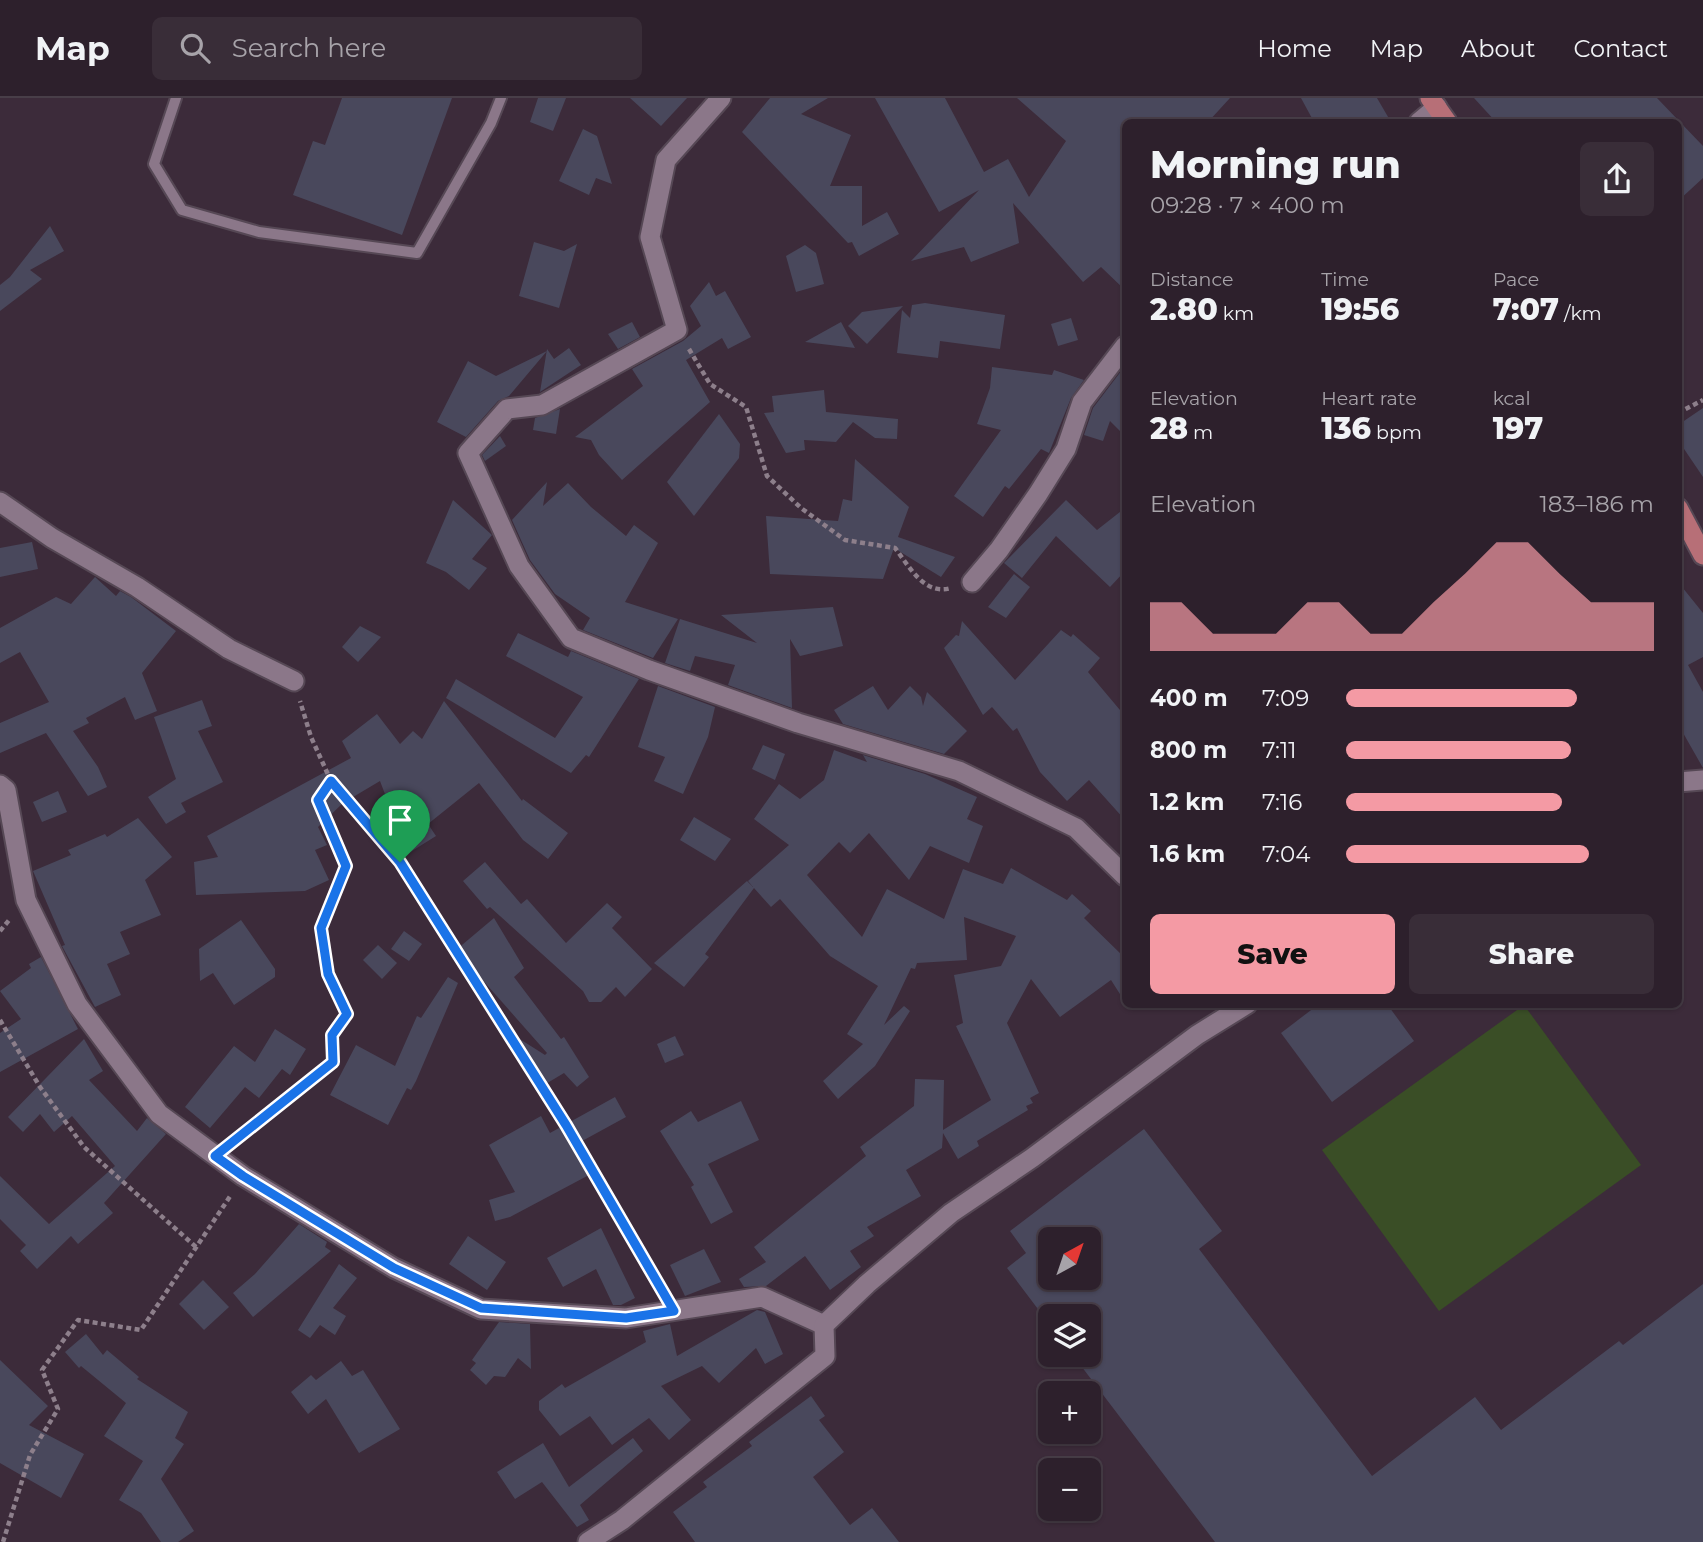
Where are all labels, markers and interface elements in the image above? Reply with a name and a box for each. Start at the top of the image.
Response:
search box [152,17,642,80]
text: Map [35,28,110,68]
icon: search [176,29,214,67]
text: Search here [232,32,386,64]
text: Home [1257,34,1332,63]
text: Map [1370,34,1423,63]
text: About [1461,34,1535,63]
text: Contact [1573,34,1668,63]
text: Morning run [1150,141,1401,188]
button: share [1580,142,1654,216]
text: 09:28 · 7 × 400 m [1150,191,1345,219]
text: Distance [1150,268,1233,291]
text: Time [1321,268,1369,291]
text: Pace [1493,268,1539,291]
text: 2.80 [1150,291,1218,328]
text: 19:56 [1321,291,1399,328]
text: 7:07 [1493,291,1559,328]
text: km [1218,302,1254,325]
text: /km [1559,302,1602,325]
text: Elevation [1150,387,1238,410]
text: Heart rate [1321,387,1417,410]
text: kcal [1493,387,1531,410]
text: 28 [1150,410,1188,447]
text: 136 [1321,410,1371,447]
text: 197 [1493,410,1543,447]
text: m [1188,421,1213,444]
text: bpm [1371,421,1422,444]
text: Elevation [1150,490,1256,518]
text: 183–186 m [1540,490,1654,518]
text: 400 m [1150,684,1228,712]
text: 7:09 [1262,684,1309,712]
text: 800 m [1150,736,1227,764]
text: 7:11 [1262,736,1297,764]
text: 1.2 km [1150,788,1224,816]
text: 7:16 [1262,788,1302,816]
pin [370,790,430,862]
icon: arrive [381,801,419,839]
text: 1.6 km [1150,840,1225,868]
text: 7:04 [1262,840,1310,868]
button: Save [1150,914,1395,994]
button: Share [1409,914,1654,994]
north arrow [1038,1227,1101,1290]
map controls [1038,1227,1101,1521]
button: layers [1038,1304,1101,1367]
button: + [1038,1381,1101,1444]
button: − [1038,1458,1101,1521]

